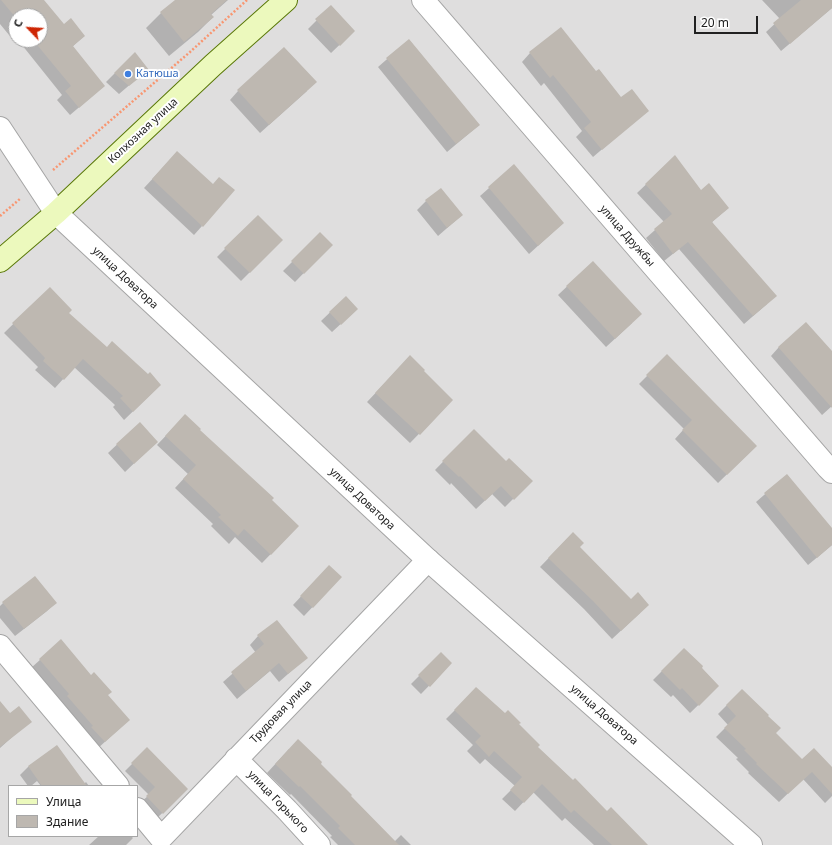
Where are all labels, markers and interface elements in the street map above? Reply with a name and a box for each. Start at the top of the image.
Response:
north arrow [8,8,48,48]
scale bar [696,8,760,34]
text: 20 m [701,14,729,31]
text: С [9,17,26,30]
place label: Катюша [136,67,179,81]
marker: Катюша [123,69,133,79]
street label: Колхозная улица [106,95,180,167]
street label: улица Дружбы [597,203,657,269]
street label: улица Доватора [89,244,161,312]
street label: улица Доватора [326,465,398,533]
street label: Трудовая улица [247,678,315,746]
street label: улица Доватора [568,682,640,748]
street label: улица Горького [245,768,311,836]
legend [8,785,138,837]
text: Улица [46,793,81,810]
text: Здание [46,813,88,830]

